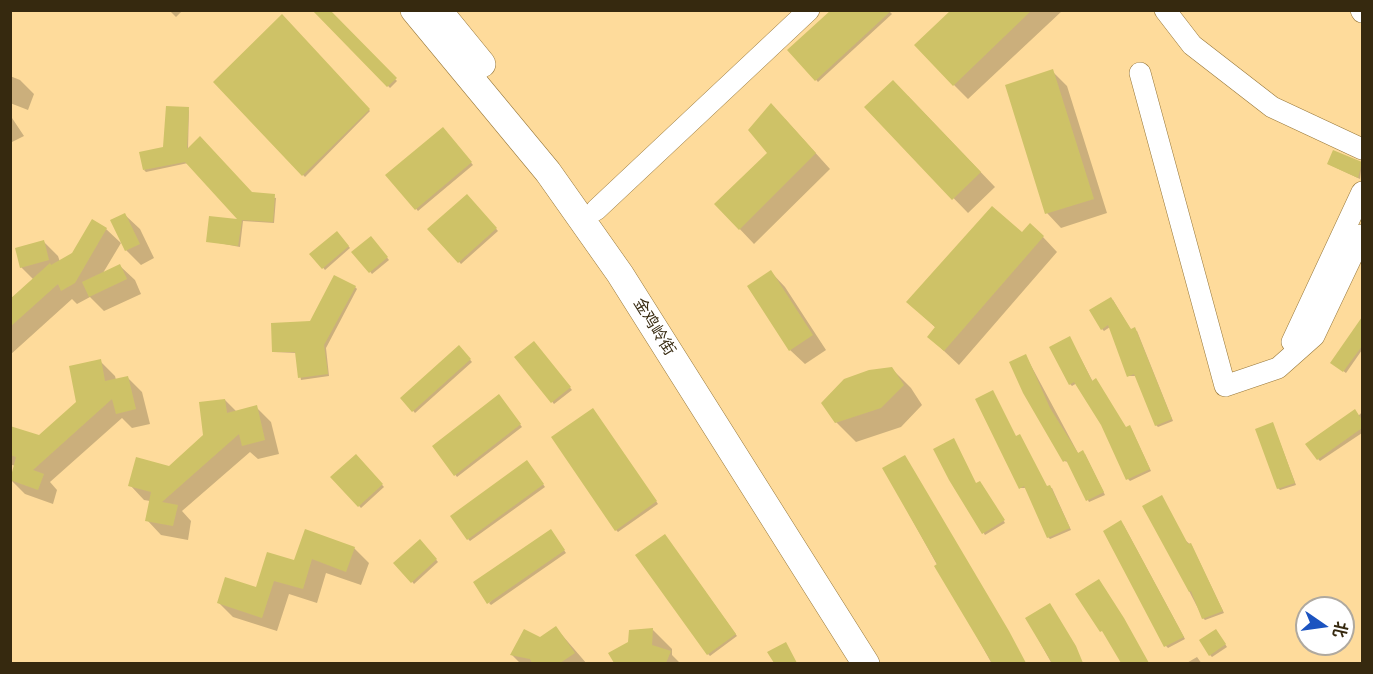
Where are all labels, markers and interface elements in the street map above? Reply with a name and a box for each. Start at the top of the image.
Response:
street label: 金鸡岭街 [629,295,679,359]
north arrow [1295,596,1355,656]
text: 北 [1329,620,1352,640]

